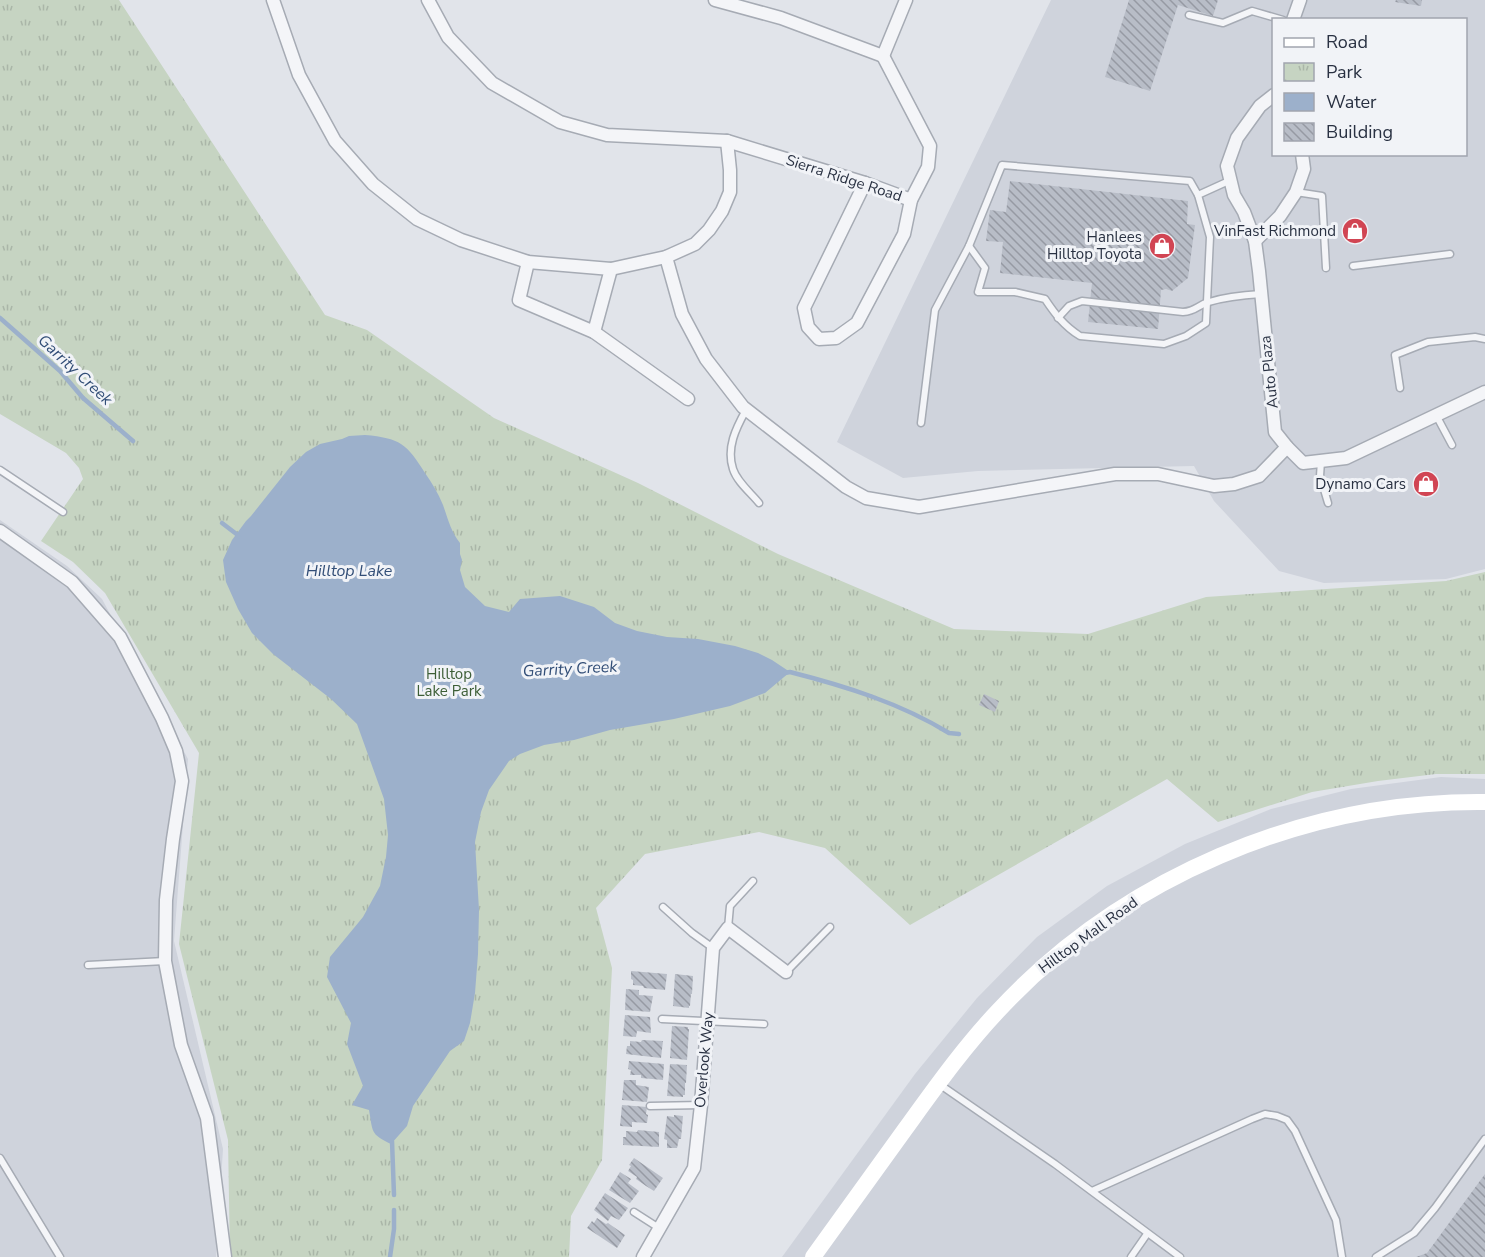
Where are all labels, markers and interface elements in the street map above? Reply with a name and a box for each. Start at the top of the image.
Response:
legend [1272,18,1467,156]
text: Road [1326,30,1368,54]
text: Park [1326,60,1363,84]
text: Water [1326,90,1377,114]
text: Building [1326,120,1393,144]
street label: Sierra Ridge Road [783,150,905,206]
shop icon: VinFast Richmond [1340,216,1370,246]
place label: VinFast Richmond [1213,221,1336,241]
place label: Hanlees Hilltop Toyota [1047,227,1142,264]
shop icon: Hanlees Hilltop Toyota [1147,231,1177,261]
water label: Garrity Creek [33,330,118,411]
street label: Auto Plaza [1255,334,1283,410]
shop icon: Dynamo Cars [1411,469,1441,499]
place label: Dynamo Cars [1315,474,1406,494]
water label: Hilltop Lake [306,560,393,582]
water label: Garrity Creek [522,655,619,682]
park label: Hilltop Lake Park [416,664,482,701]
street label: Hilltop Mall Road [1034,892,1142,978]
street label: Overlook Way [690,1011,718,1109]

